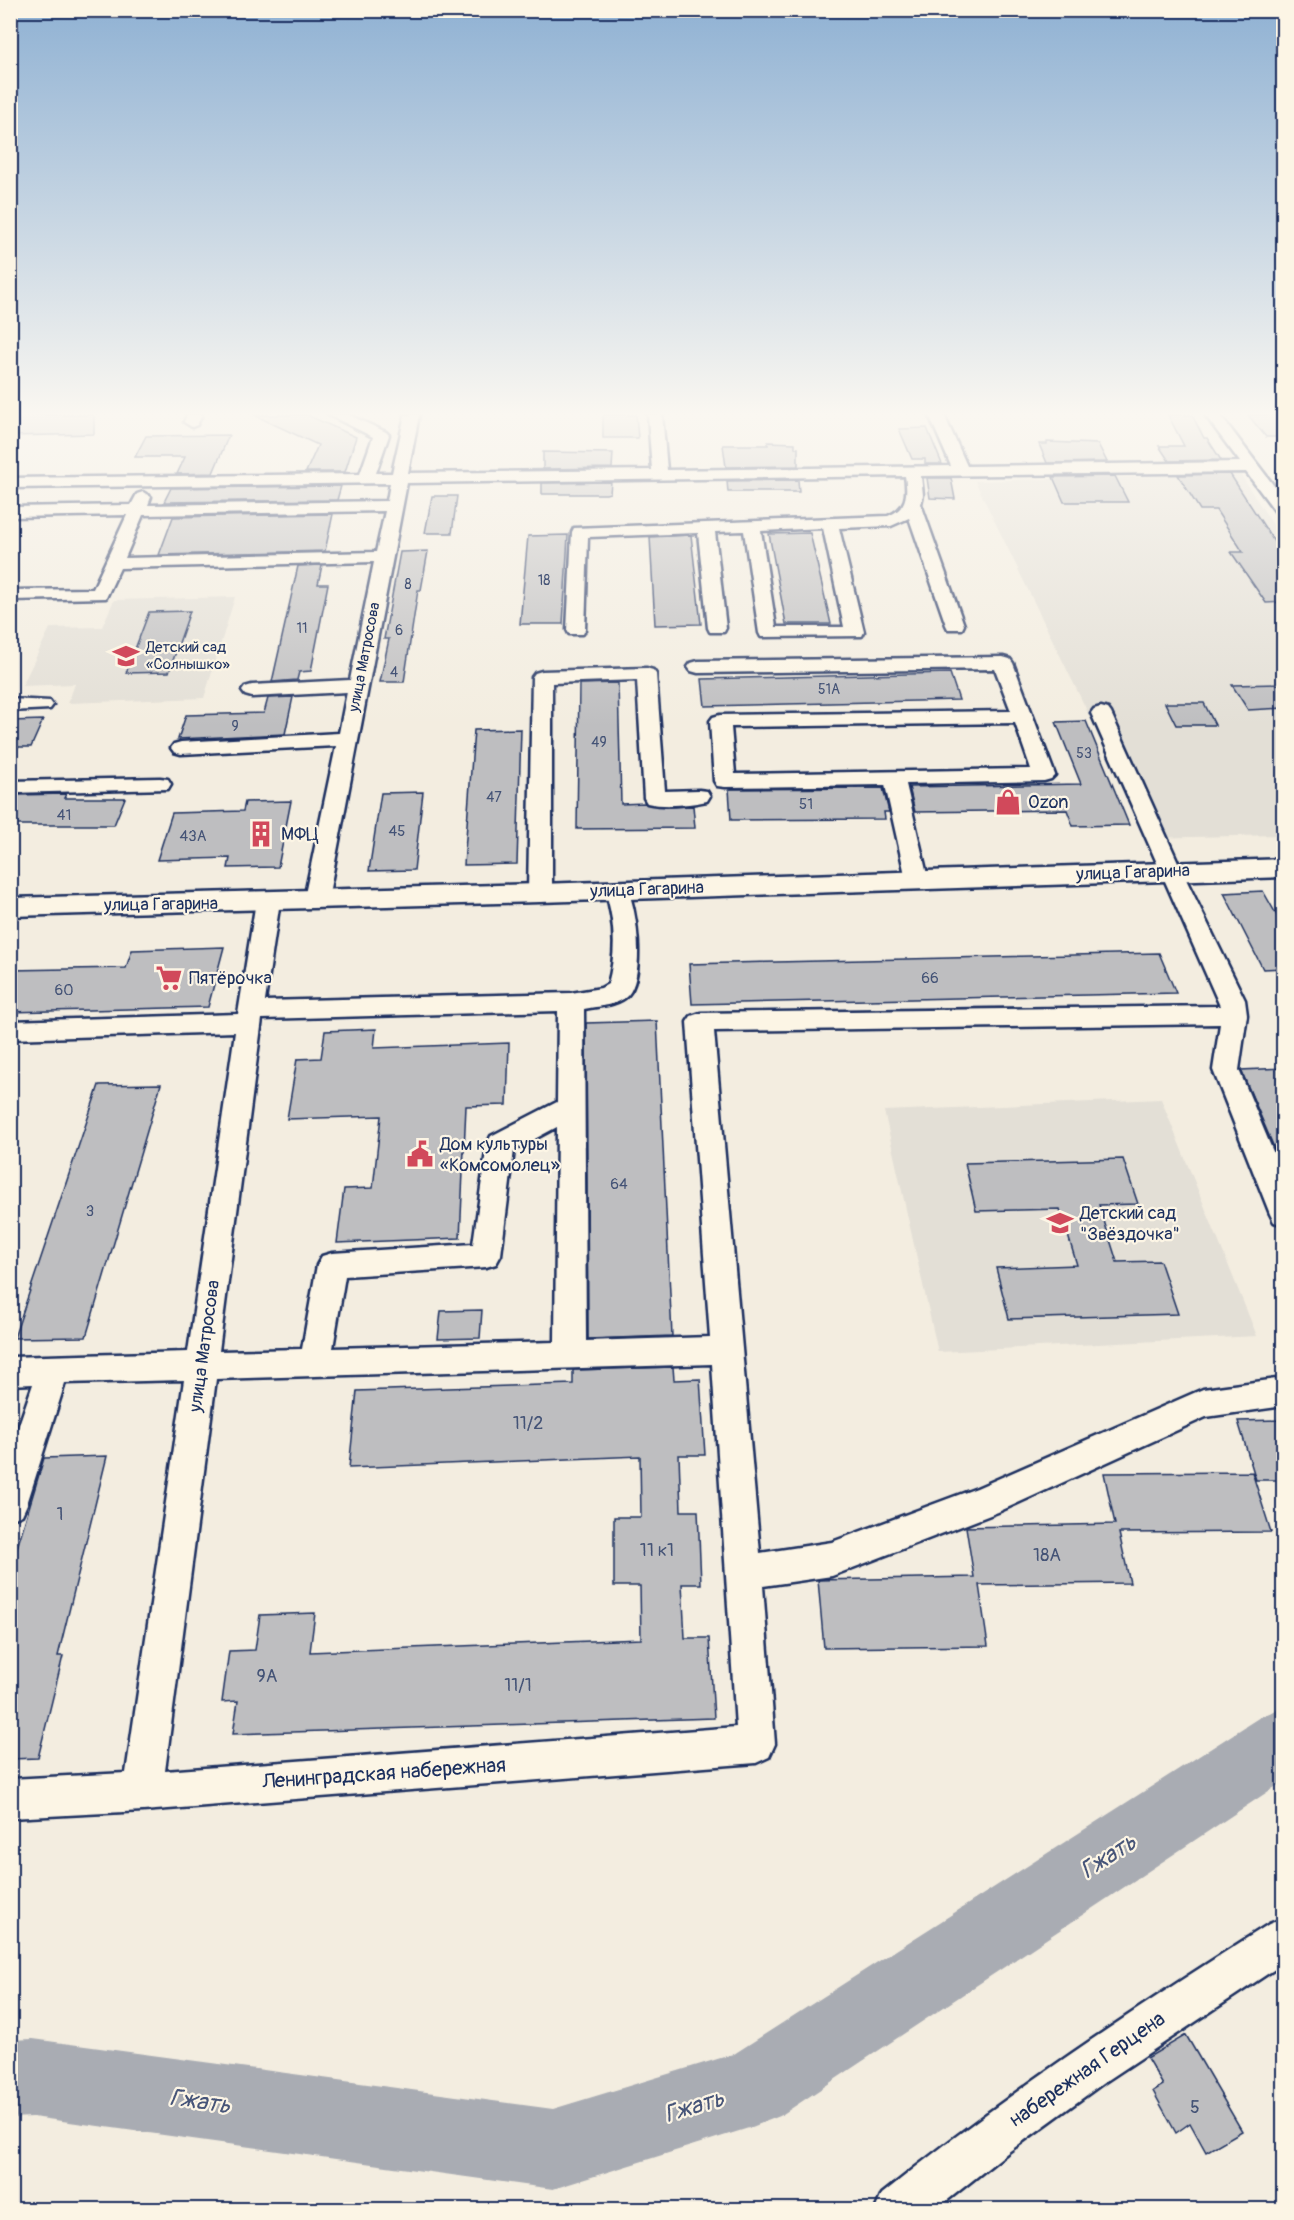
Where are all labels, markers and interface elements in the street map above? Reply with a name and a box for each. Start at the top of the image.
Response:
house number: 18 [538,572,550,589]
house number: 8 [404,576,412,593]
street label: улица Матросова [344,601,384,714]
house number: 11 [297,620,307,637]
house number: 6 [395,622,403,639]
place label: Детский сад «Солнышко» [145,638,230,674]
school or university icon: Детский сад «Солнышко» [111,641,141,671]
house number: 4 [390,664,398,681]
house number: 51А [818,681,840,698]
house number: 9 [231,718,239,735]
house number: 49 [591,734,607,751]
house number: 53 [1076,745,1092,762]
shop icon: Ozon [993,787,1023,817]
house number: 47 [486,789,502,806]
place label: Ozon [1028,791,1068,814]
house number: 51 [799,795,813,814]
house number: 41 [57,806,71,825]
building icon: МФЦ [246,819,276,849]
house number: 45 [389,822,405,841]
place label: МФЦ [281,823,319,846]
house number: 43А [180,827,207,846]
street label: улица Гагарина [1075,859,1190,886]
street label: улица Гагарина [589,876,704,903]
street label: улица Гагарина [103,892,218,917]
supermarket icon: Пятёрочка [154,963,184,993]
place label: Пятёрочка [189,967,272,990]
house number: 66 [921,969,939,988]
house number: 60 [55,981,73,1000]
place label: Дом культуры «Комсомолец» [439,1133,560,1177]
public building icon: Дом культуры «Комсомолец» [405,1139,435,1169]
house number: 64 [610,1175,628,1194]
house number: 3 [86,1202,94,1221]
place label: Детский сад "Звёздочка" [1079,1202,1180,1246]
school or university icon: Детский сад "Звёздочка" [1045,1208,1075,1238]
street label: улица Матросова [184,1278,225,1415]
house number: 11/2 [513,1412,543,1435]
house number: 1 [56,1503,64,1526]
house number: 11 к1 [640,1539,674,1562]
house number: 18А [1033,1544,1061,1567]
house number: 9А [257,1665,278,1688]
house number: 11/1 [504,1674,532,1697]
street label: Ленинградская набережная [260,1752,507,1796]
water label: Гжать [1075,1828,1142,1885]
street label: набережная Герцена [1004,2005,1171,2133]
water label: Гжать [168,2083,232,2120]
water label: Гжать [661,2084,728,2129]
house number: 5 [1190,2096,1200,2119]

